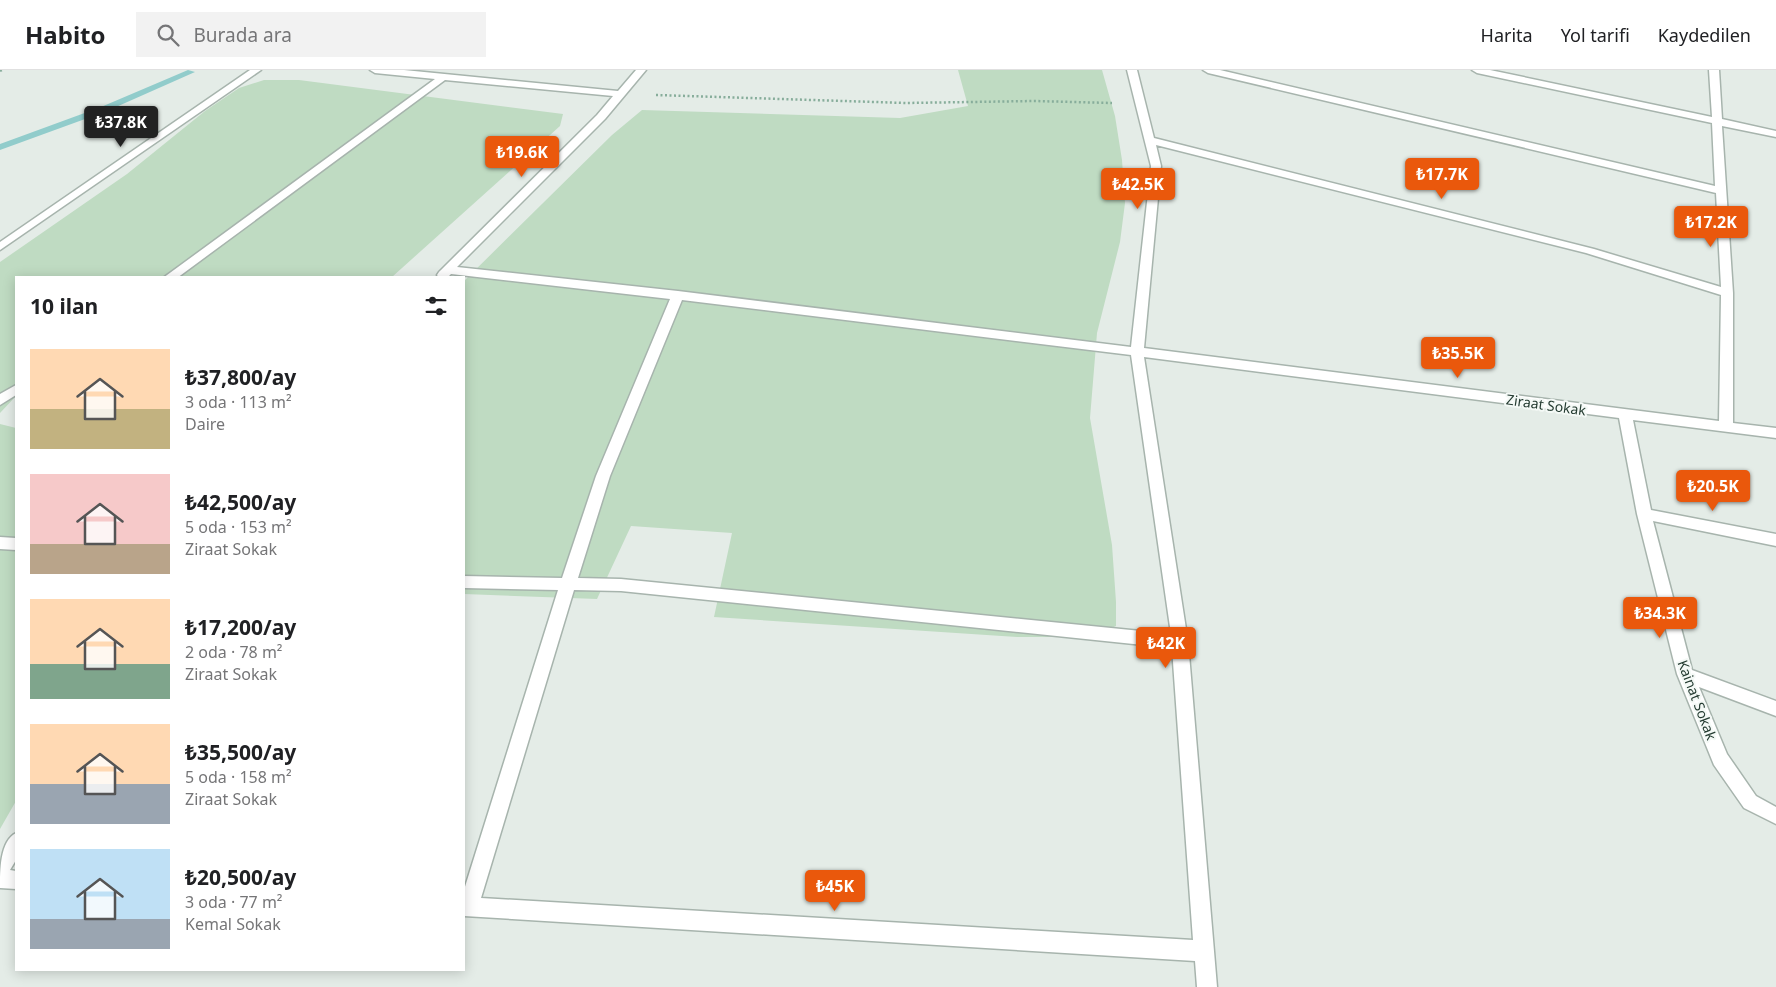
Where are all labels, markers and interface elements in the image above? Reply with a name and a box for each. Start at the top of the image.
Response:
search box [136,12,486,57]
text: Habito [25,18,106,51]
icon: search [154,21,182,49]
text: Burada ara [194,22,292,48]
text: Harita [1481,23,1533,47]
text: Yol tarifi [1561,23,1630,47]
text: Kaydedilen [1658,23,1751,47]
pin: ₺37.8K [80,106,162,148]
text: ₺37.8K [95,111,147,133]
pin: ₺19.6K [481,136,563,178]
text: ₺19.6K [496,141,548,163]
pin: ₺17.7K [1401,158,1483,200]
text: ₺17.7K [1416,163,1468,185]
pin: ₺42.5K [1097,168,1179,210]
text: ₺42.5K [1112,173,1164,195]
pin: ₺17.2K [1670,206,1752,248]
text: ₺17.2K [1685,211,1737,233]
text: 10 ilan [30,292,98,320]
icon: filters [422,292,450,320]
pin: ₺35.5K [1417,336,1499,379]
text: ₺35.5K [1432,342,1484,364]
text: ₺37,800/ay [185,363,296,391]
icon: home [70,369,130,429]
street label: Ziraat Sokak [1505,389,1588,420]
text: 3 oda · 113 m² [185,391,292,413]
text: Daire [185,413,225,435]
pin: ₺20.5K [1672,470,1754,512]
text: ₺20.5K [1687,475,1739,497]
text: ₺42,500/ay [185,488,296,516]
icon: home [70,494,130,554]
text: 5 oda · 153 m² [185,516,292,538]
text: Ziraat Sokak [185,538,277,560]
pin: ₺34.3K [1619,596,1701,639]
text: ₺34.3K [1634,602,1686,624]
text: ₺17,200/ay [185,613,296,641]
icon: home [70,619,130,679]
pin: ₺42K [1136,626,1196,669]
text: ₺42K [1147,632,1185,654]
text: 2 oda · 78 m² [185,641,282,663]
street label: Kainat Sokak [1673,657,1722,743]
text: Ziraat Sokak [185,663,277,685]
text: ₺35,500/ay [185,738,296,766]
icon: home [70,744,130,804]
text: 5 oda · 158 m² [185,766,292,788]
text: Ziraat Sokak [185,788,277,810]
text: ₺20,500/ay [185,863,296,891]
icon: home [70,869,130,929]
pin: ₺45K [805,870,865,912]
text: ₺45K [816,875,854,897]
text: 3 oda · 77 m² [185,891,282,913]
text: Kemal Sokak [185,913,281,935]

